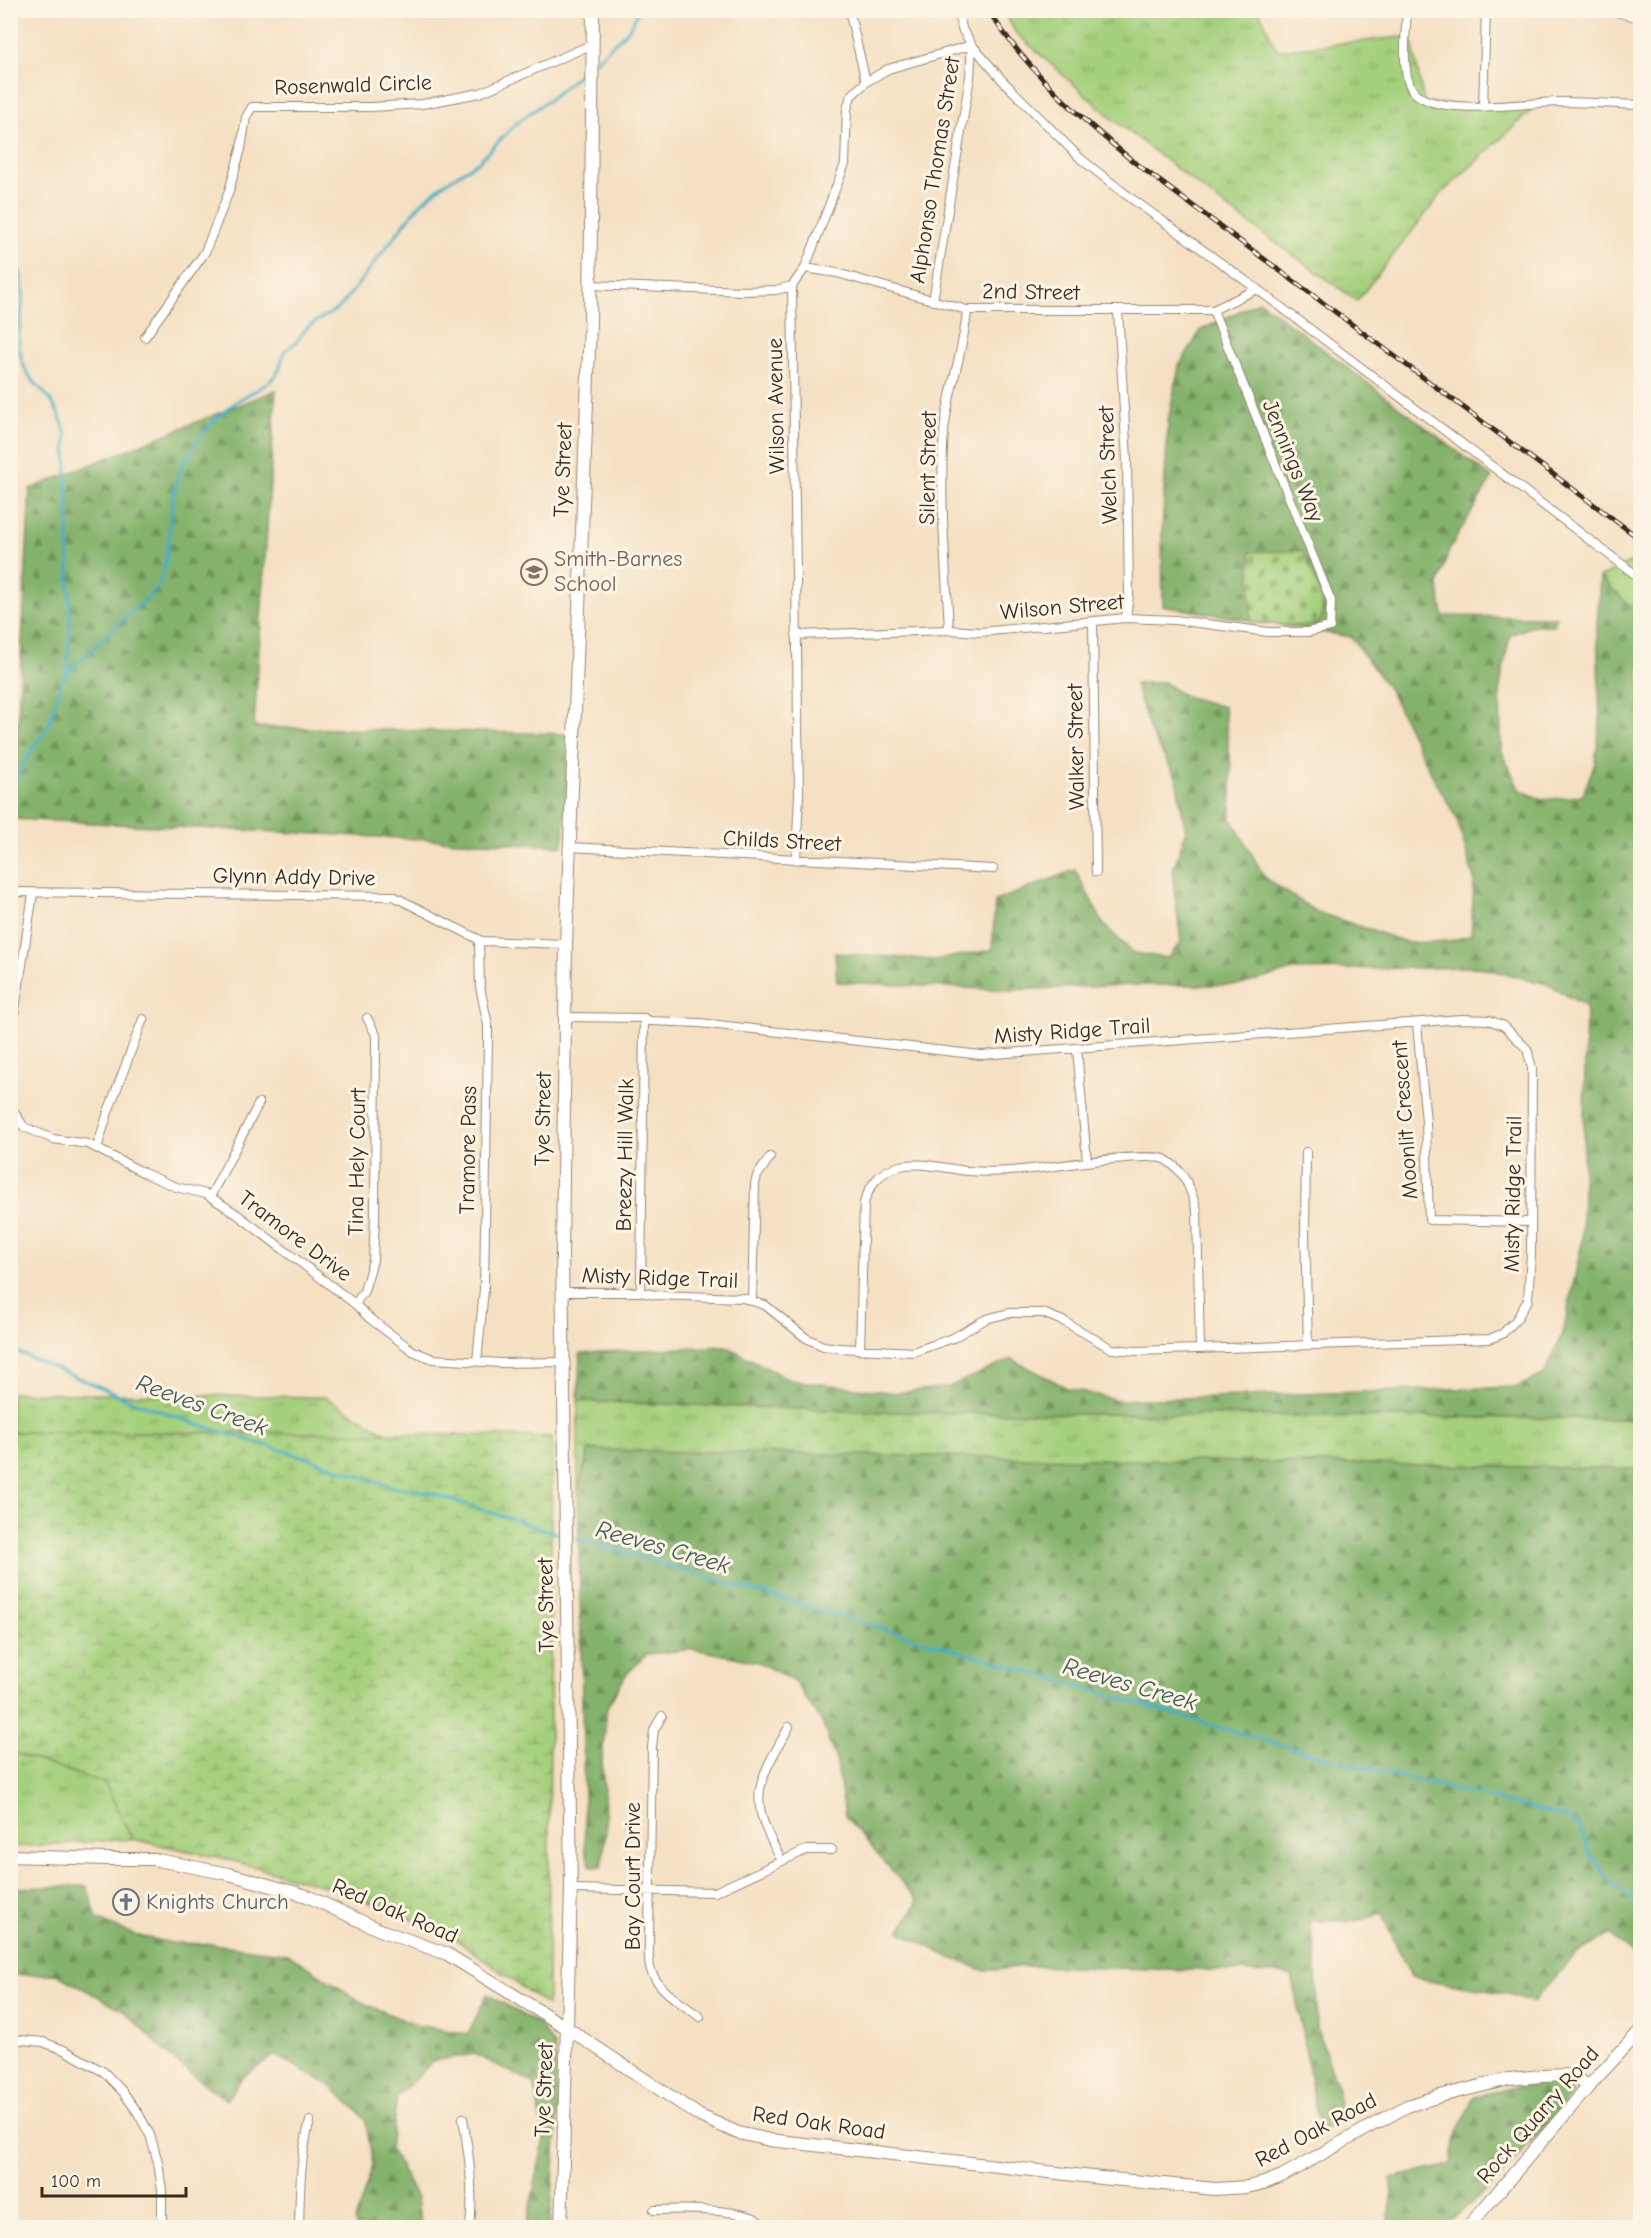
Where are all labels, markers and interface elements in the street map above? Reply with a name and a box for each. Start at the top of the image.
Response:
street label: Alphonso Thomas Street [904,54,966,285]
street label: Rosenwald Circle [274,69,432,101]
street label: 2nd Street [982,278,1081,306]
street label: Wilson Avenue [762,338,790,474]
street label: Jennings Way [1257,396,1329,526]
street label: Welch Street [1093,405,1123,525]
street label: Silent Street [914,410,942,525]
street label: Tye Street [548,422,578,518]
place label: Smith-Barnes School [554,546,682,597]
school or university icon: Smith-Barnes School [519,557,549,587]
street label: Wilson Street [999,589,1126,625]
street label: Walker Street [1062,683,1090,810]
street label: Childs Street [722,825,842,857]
street label: Glynn Addy Drive [212,863,376,891]
street label: Misty Ridge Trail [993,1013,1151,1049]
street label: Moonlit Crescent [1386,1039,1424,1200]
street label: Tye Street [529,1071,557,1166]
street label: Breezy Hill Walk [611,1078,639,1232]
street label: Tramore Pass [454,1085,482,1215]
street label: Tina Hely Court [343,1087,371,1236]
street label: Misty Ridge Trail [1499,1115,1527,1273]
street label: Tramore Drive [233,1185,357,1287]
street label: Misty Ridge Trail [581,1262,739,1294]
water label: Reeves Creek [132,1368,272,1442]
water label: Reeves Creek [593,1515,733,1580]
street label: Tye Street [532,1557,560,1652]
water label: Reeves Creek [1060,1652,1200,1717]
street label: Bay Court Drive [620,1802,646,1950]
street label: Red Oak Road [328,1873,462,1949]
church icon: Knights Church [111,1887,141,1917]
place label: Knights Church [146,1889,289,1915]
street label: Rock Quarry Road [1471,2041,1605,2189]
street label: Tye Street [529,2042,559,2138]
street label: Red Oak Road [1251,2087,1381,2173]
street label: Red Oak Road [751,2101,887,2145]
scale bar [42,2160,186,2198]
text: 100 m [51,2171,101,2192]

